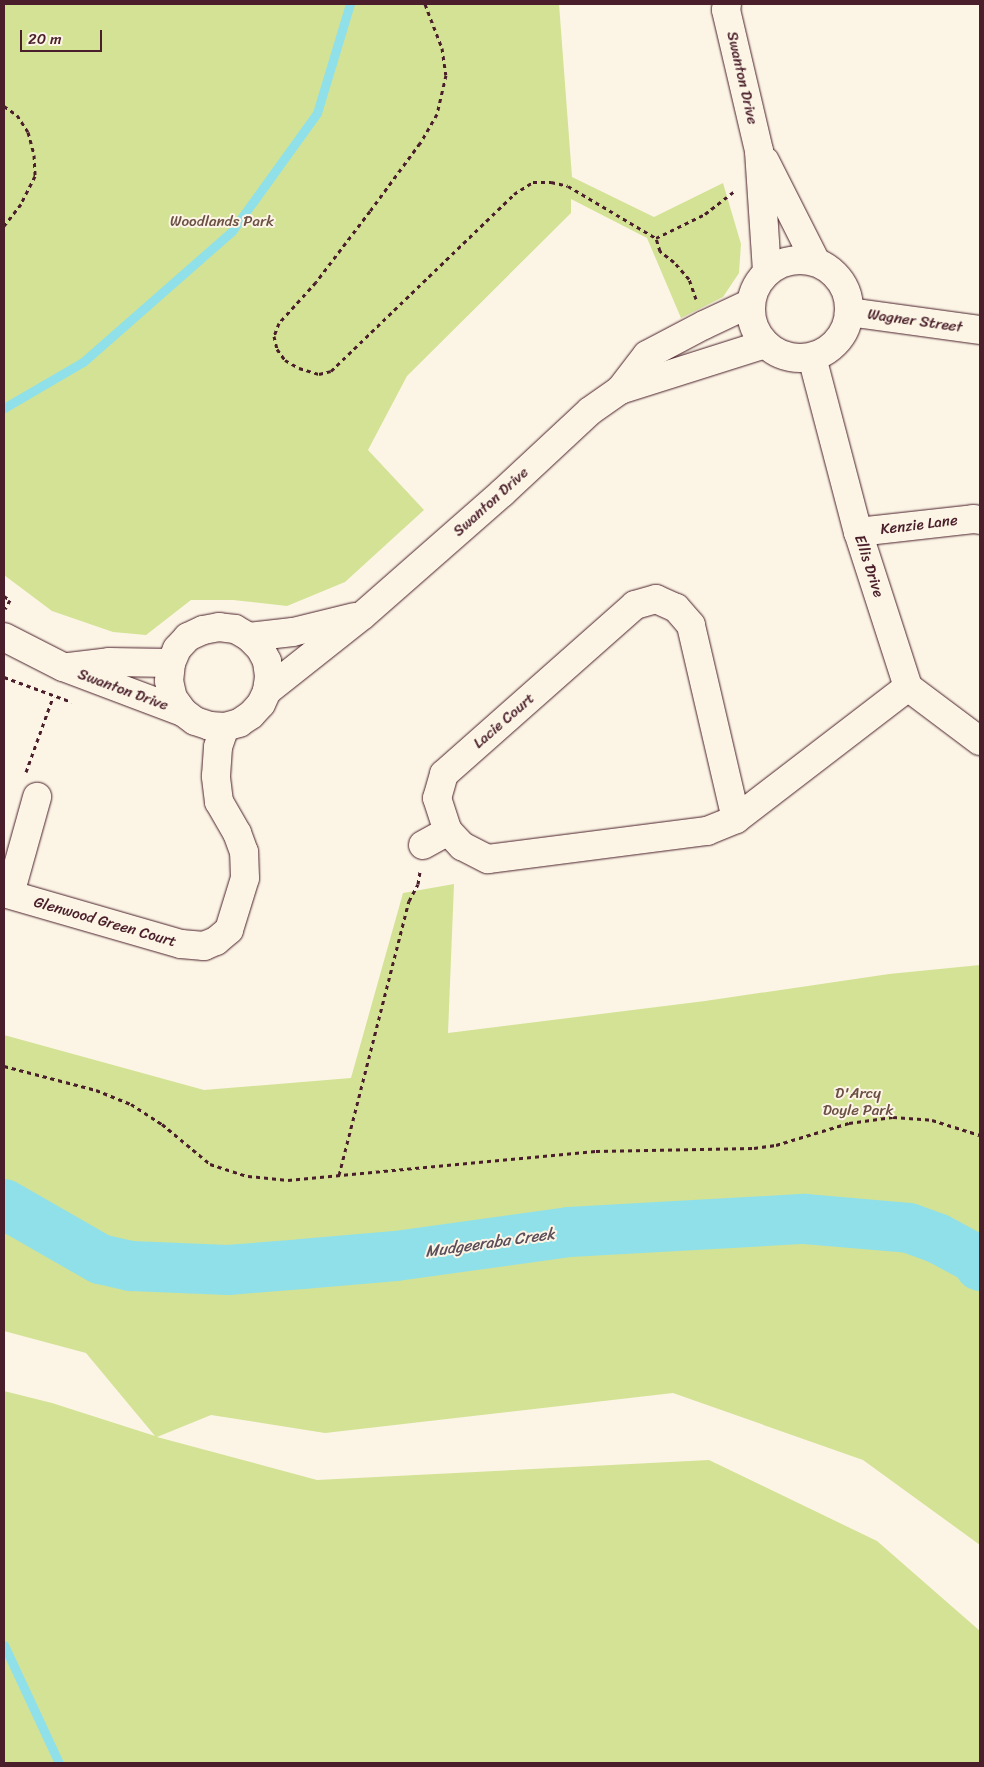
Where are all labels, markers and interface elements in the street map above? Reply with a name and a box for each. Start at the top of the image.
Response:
scale bar [22,20,105,52]
text: 20 m [28,26,62,52]
street label: Swanton Drive [723,30,761,126]
park label: Woodlands Park [170,213,274,231]
street label: Wagner Street [866,305,964,337]
street label: Swanton Drive [450,464,532,540]
street label: Kenzie Lane [879,511,959,539]
street label: Ellis Drive [850,532,888,600]
street label: Swanton Drive [75,665,171,715]
street label: Lacie Court [470,690,538,752]
street label: Glenwood Green Court [32,893,178,951]
park label: D'Arcy Doyle Park [822,1084,894,1119]
water label: Mudgeeraba Creek [424,1224,556,1262]

